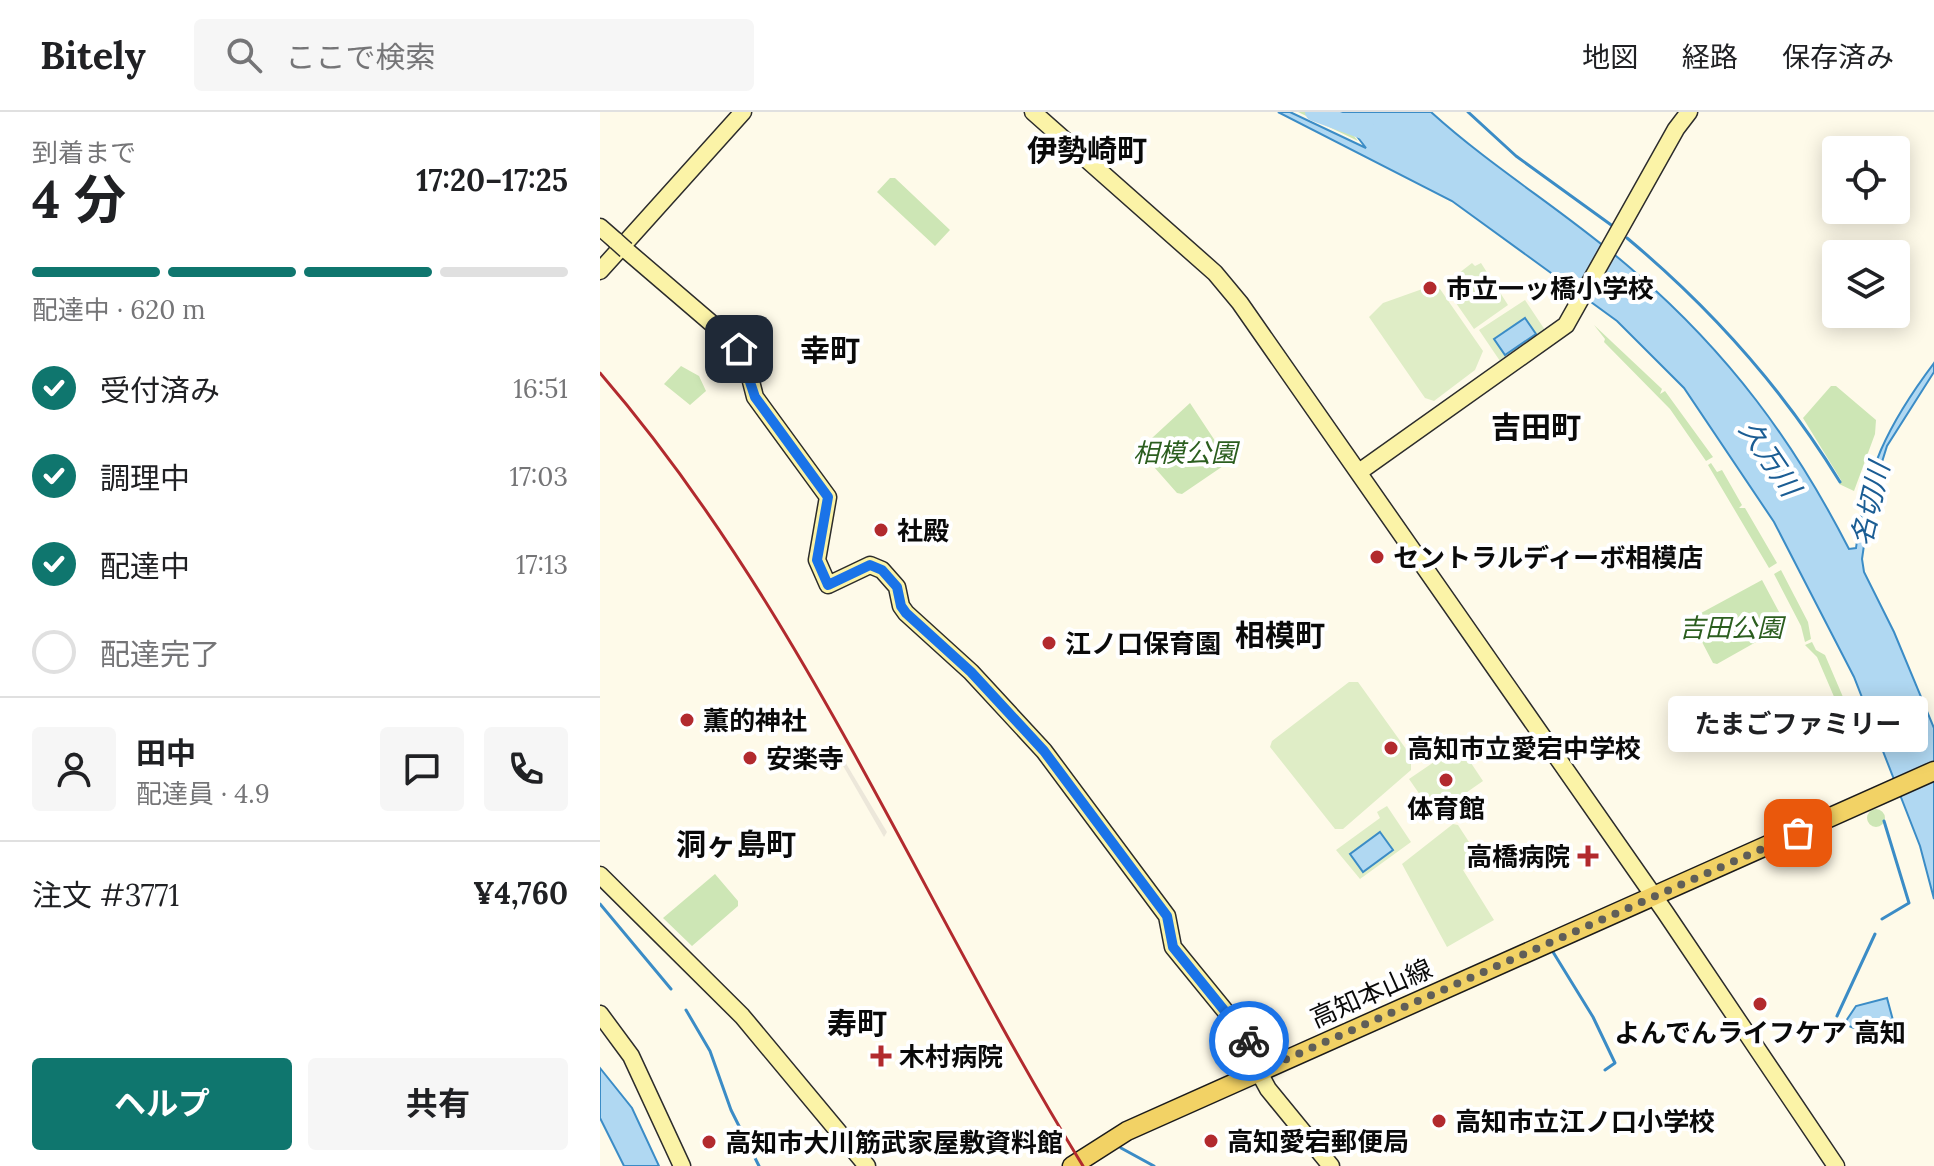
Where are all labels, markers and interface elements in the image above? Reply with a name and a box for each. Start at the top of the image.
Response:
search box [194,19,754,91]
text: Bitely [40,31,146,79]
icon: search [222,33,266,77]
text: ここで検索 [286,38,436,76]
text: 地図 [1582,39,1638,75]
text: 経路 [1682,39,1738,75]
text: 保存済み [1782,39,1894,75]
district label: 伊勢崎町 [1027,131,1147,169]
text: 到着まで [32,136,136,169]
map controls [1822,136,1910,328]
button: locate [1822,136,1910,224]
text: 17:20–17:25 [416,161,568,199]
text: 4 分 [32,166,126,232]
button: layers [1822,240,1910,328]
place label: 市立一ッ橋小学校 [1446,272,1654,305]
marker: 市立一ッ橋小学校 [1421,279,1439,297]
text: 配達中 · 620 m [32,293,205,326]
pin [705,315,773,383]
icon: home [717,327,761,371]
district label: 幸町 [800,331,860,369]
icon: check [32,366,76,410]
text: 受付済み [100,371,220,409]
text: 16:51 [513,372,568,405]
district label: 吉田町 [1491,408,1581,446]
water label: 久万川 [1732,413,1810,505]
park label: 相模公園 [1133,436,1241,469]
icon: check [32,454,76,498]
water label: 名切川 [1843,456,1898,549]
text: 調理中 [100,459,190,497]
text: 17:03 [509,460,568,493]
place label: 社殿 [897,514,949,547]
marker: 社殿 [872,521,890,539]
place label: セントラルディーボ相模店 [1393,541,1703,574]
icon: check [32,542,76,586]
text: 配達中 [100,547,190,585]
text: 17:13 [516,548,568,581]
marker: セントラルディーボ相模店 [1368,548,1386,566]
park label: 吉田公園 [1679,611,1787,644]
district label: 相模町 [1235,616,1325,654]
place label: 江ノ口保育園 [1065,627,1221,660]
marker: 江ノ口保育園 [1040,634,1058,652]
text: 配達完了 [100,635,220,673]
callout: たまごファミリー [1668,697,1928,753]
place label: 薫的神社 [703,704,807,737]
text: たまごファミリー [1694,707,1902,740]
marker: 薫的神社 [678,711,696,729]
button: person [32,727,116,811]
button: chat [380,727,464,811]
button: phone [484,727,568,811]
place label: 高知市立愛宕中学校 [1407,732,1641,765]
text: 田中 [136,734,196,772]
marker: 高知市立愛宕中学校 [1382,739,1400,757]
place label: 安楽寺 [766,742,844,775]
marker: 安楽寺 [741,749,759,767]
marker: 体育館 [1437,771,1455,789]
text: 配達員 · 4.9 [136,777,270,810]
place label: 体育館 [1407,792,1485,825]
pin [1764,799,1832,867]
icon: bag [1776,811,1820,855]
district label: 洞ヶ島町 [676,825,796,863]
place label: 高橋病院 [1466,840,1570,873]
marker: 高橋病院 [1577,845,1599,867]
text: ¥4,760 [473,874,568,912]
text: 注文 #3771 [32,876,179,914]
street label: 高知本山線 [1305,951,1437,1035]
marker: よんでんライフケア 高知 [1751,995,1769,1013]
courier [1209,1001,1289,1081]
district label: 寿町 [827,1004,887,1042]
place label: よんでんライフケア 高知 [1614,1016,1906,1049]
icon: bike [1227,1019,1271,1063]
place label: 木村病院 [899,1040,1003,1073]
marker: 木村病院 [870,1045,892,1067]
button: ヘルプ [32,1058,292,1150]
button: 共有 [308,1058,568,1150]
place label: 高知市立江ノ口小学校 [1455,1105,1715,1138]
marker: 高知市立江ノ口小学校 [1430,1112,1448,1130]
place label: 高知愛宕郵便局 [1227,1125,1409,1158]
place label: 高知市大川筋武家屋敷資料館 [725,1126,1063,1159]
marker: 高知愛宕郵便局 [1202,1132,1220,1150]
marker: 高知市大川筋武家屋敷資料館 [700,1133,718,1151]

